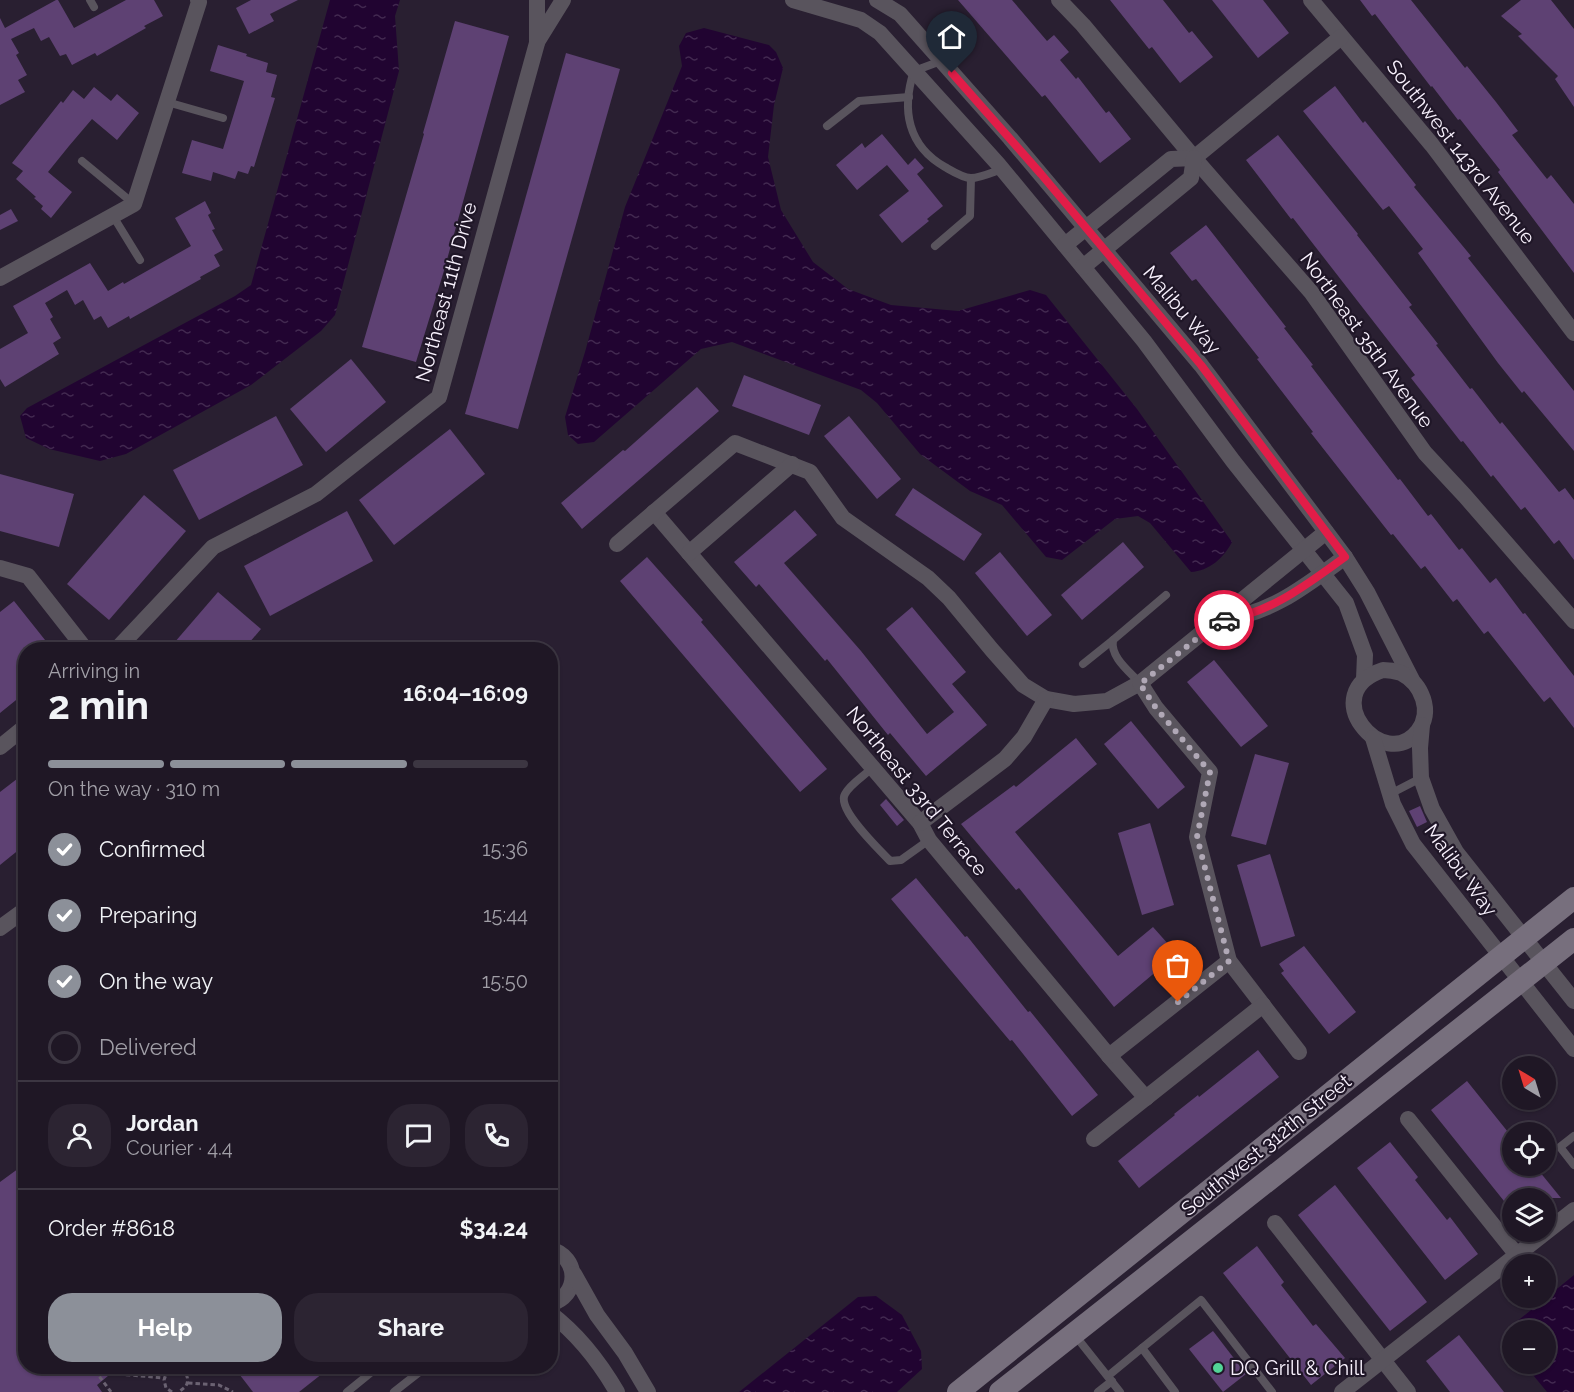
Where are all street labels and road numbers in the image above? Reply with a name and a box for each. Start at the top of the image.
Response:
street label: Southwest 143rd Avenue [1382,55,1541,249]
street label: Northeast 11th Drive [410,199,482,384]
street label: Northeast 35th Avenue [1295,247,1439,433]
street label: Malibu Way [1138,261,1226,359]
street label: Northeast 33rd Terrace [841,701,993,881]
street label: Malibu Way [1420,819,1503,921]
street label: Southwest 312th Street [1176,1069,1356,1221]

